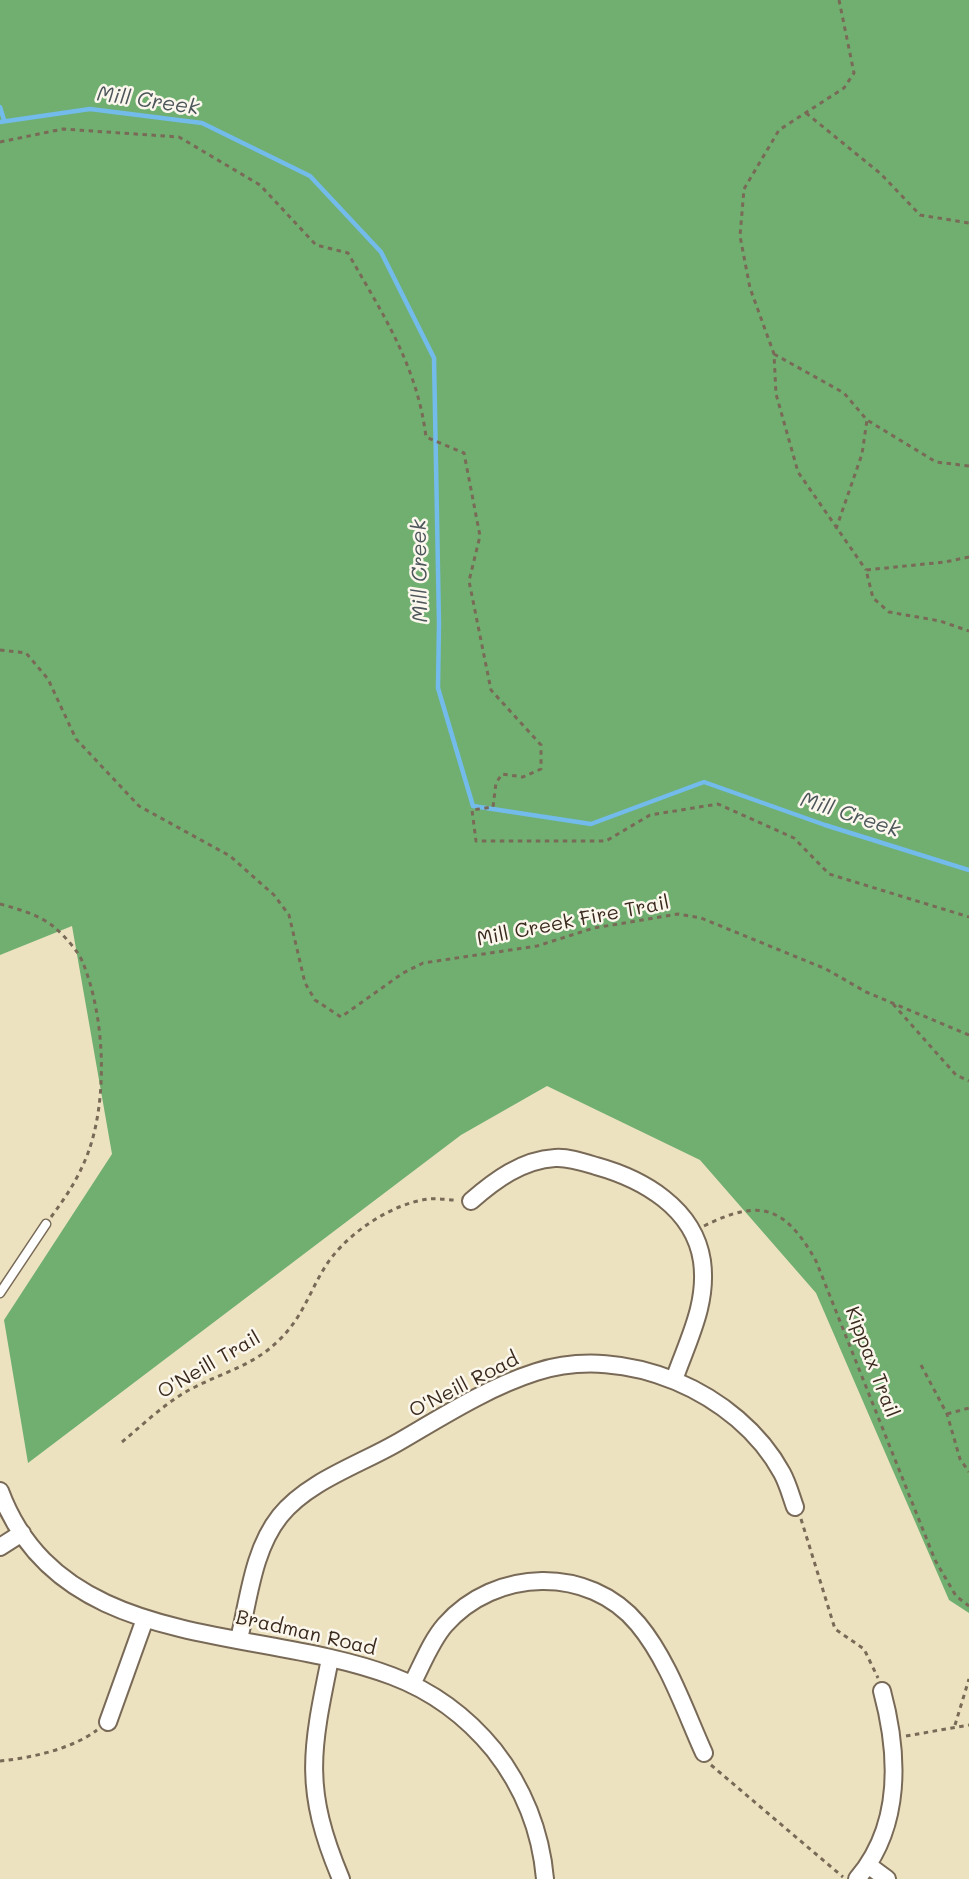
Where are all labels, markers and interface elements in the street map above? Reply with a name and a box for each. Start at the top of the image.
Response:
water label: Mill Creek [95,81,201,121]
water label: Mill Creek [407,519,433,623]
water label: Mill Creek [797,787,903,843]
street label: Mill Creek Fire Trail [475,891,671,951]
street label: Kippax Trail [840,1303,904,1421]
street label: O'Neill Trail [153,1326,265,1404]
street label: O'Neill Road [405,1347,523,1423]
street label: Bradman Road [233,1605,379,1661]

